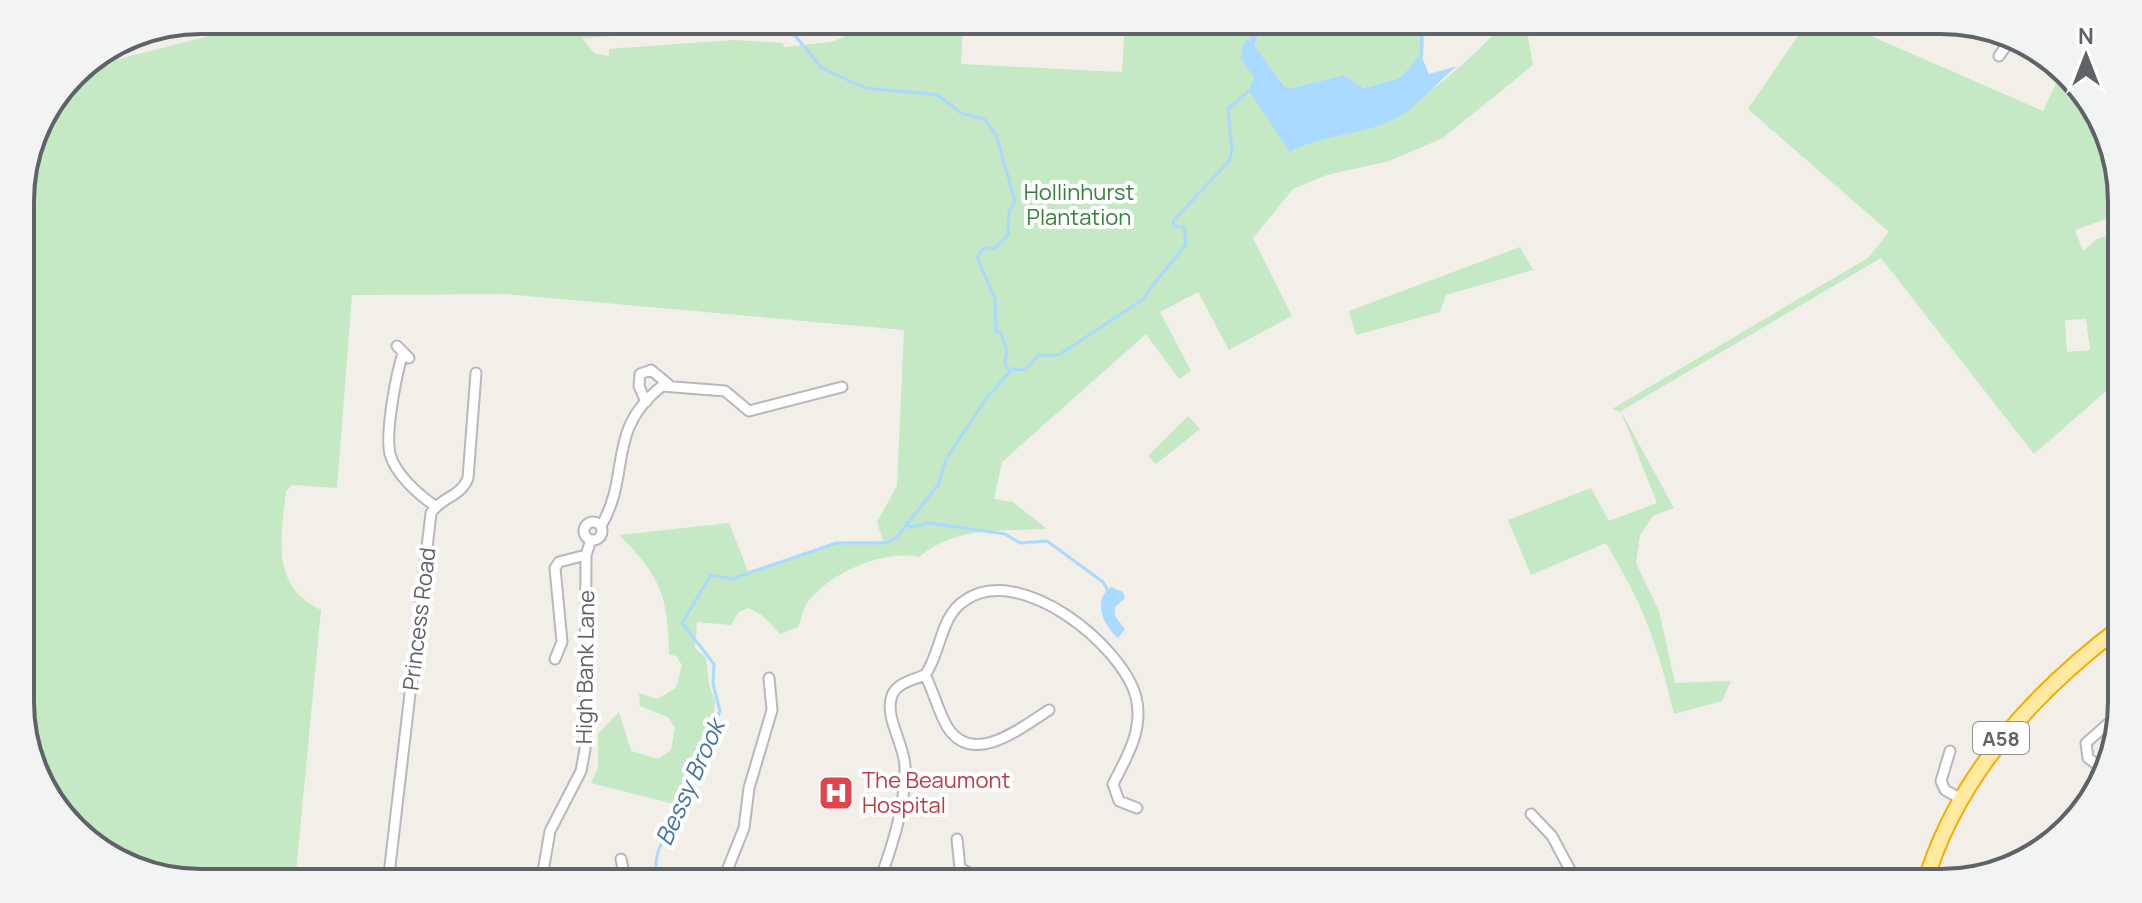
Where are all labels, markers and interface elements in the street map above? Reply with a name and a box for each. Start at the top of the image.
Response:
north arrow [2046,16,2126,96]
text: N [2078,21,2094,51]
park label: Hollinhurst Plantation [1024,177,1134,232]
street label: Princess Road [395,546,443,692]
street label: High Bank Lane [569,590,601,744]
water label: Bessy Brook [647,711,733,850]
road number: A58 [1973,722,2029,754]
place label: The Beaumont Hospital [862,765,1011,820]
hospital icon: The Beaumont Hospital [817,774,855,812]

